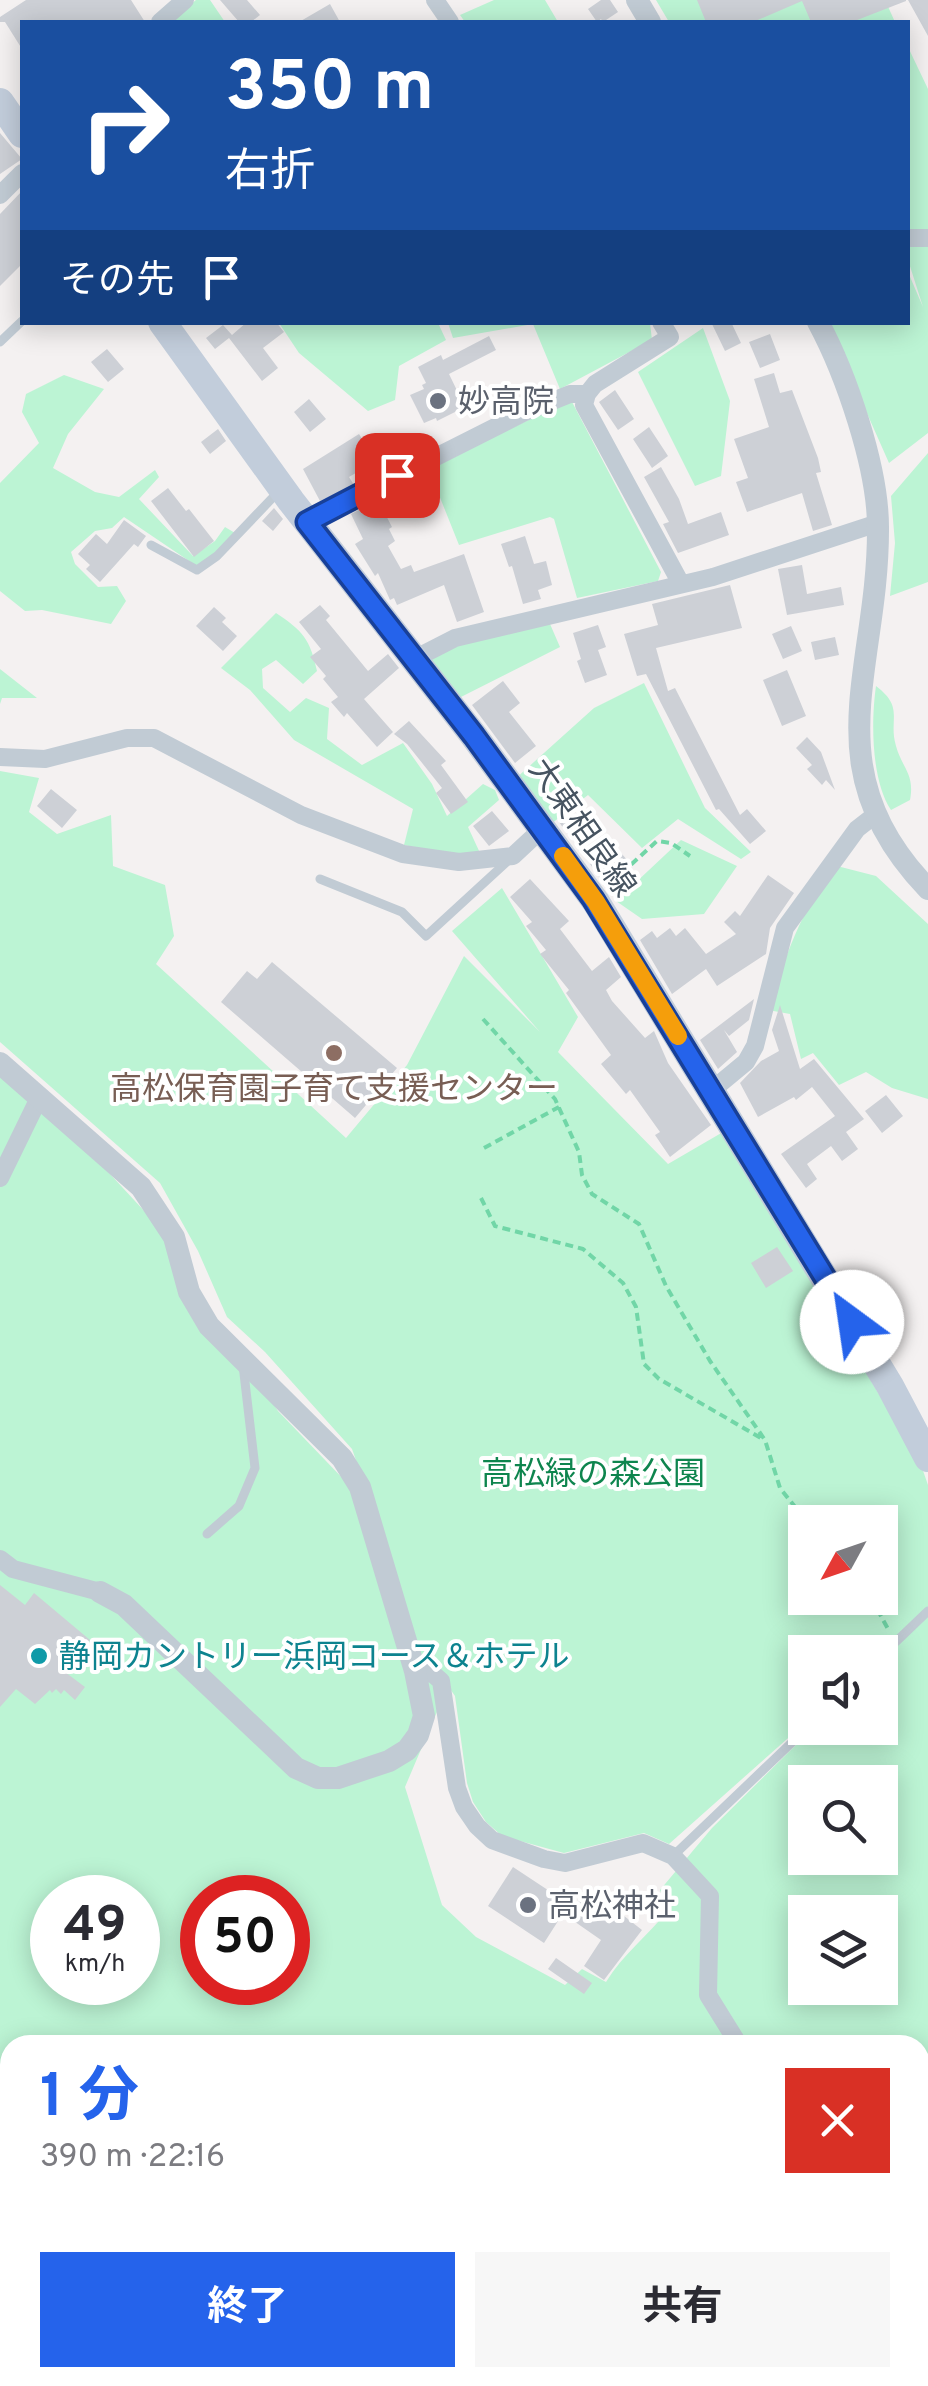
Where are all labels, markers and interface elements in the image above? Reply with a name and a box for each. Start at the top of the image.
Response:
text: 350 m [225,46,434,135]
icon: right [60,60,190,190]
text: 右折 [225,145,315,202]
icon: arrive [194,250,249,305]
text: その先 [60,258,174,307]
place label: 妙高院 [458,384,554,424]
marker: 妙高院 [427,390,449,412]
pin [355,433,440,518]
icon: arrive [370,448,425,503]
street label: 大東相良線 [518,752,643,906]
marker: 高松保育園子育て支援センター [323,1042,345,1064]
place label: 高松保育園子育て支援センター [110,1071,558,1111]
position arrow [800,1270,904,1374]
park label: 高松緑の森公園 [481,1456,705,1496]
north arrow [788,1505,898,1615]
map controls [788,1505,898,2005]
button: sound [788,1635,898,1745]
place label: 静岡カントリー浜岡コース＆ホテル [59,1639,569,1679]
marker: 静岡カントリー浜岡コース＆ホテル [28,1645,50,1667]
button: search [788,1765,898,1875]
speed limit sign: 50 [180,1875,310,2005]
place label: 高松神社 [548,1888,676,1928]
marker: 高松神社 [517,1894,539,1916]
button: layers [788,1895,898,2005]
text: 49 [64,1896,126,1959]
text: km/h [65,1949,125,1981]
text: 1 分 [40,2062,139,2138]
button: close [785,2068,890,2173]
text: 390 m · 22:16 [40,2138,225,2178]
button: 終了 [40,2252,455,2367]
button: 共有 [475,2252,890,2367]

